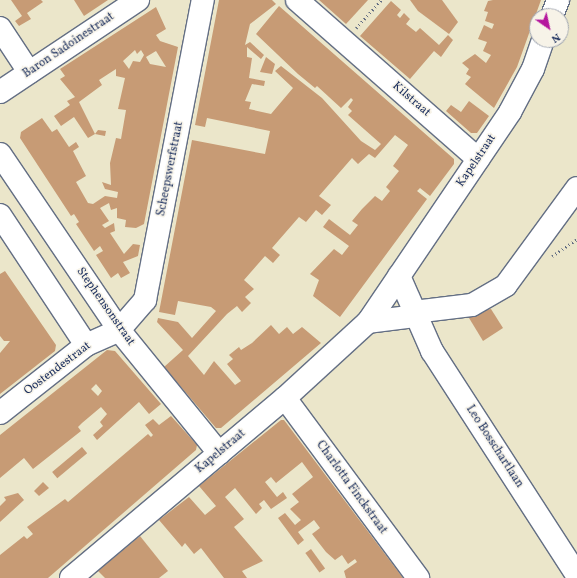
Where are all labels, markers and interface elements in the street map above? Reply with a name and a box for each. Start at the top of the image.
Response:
north arrow [529,8,569,48]
street label: Baron Sadoinestraat [21,10,117,82]
text: N [548,29,563,46]
street label: Kilstraat [389,80,433,120]
street label: Scheepswerfstraat [155,120,187,218]
street label: Kapelstraat [454,132,500,190]
street label: Stephensonstraat [73,265,137,349]
street label: Oostendestraat [22,339,94,399]
street label: Leo Bosschartlaan [462,403,526,491]
street label: Kapelstraat [193,427,249,477]
street label: Charlotta Finckstraat [312,439,390,537]

